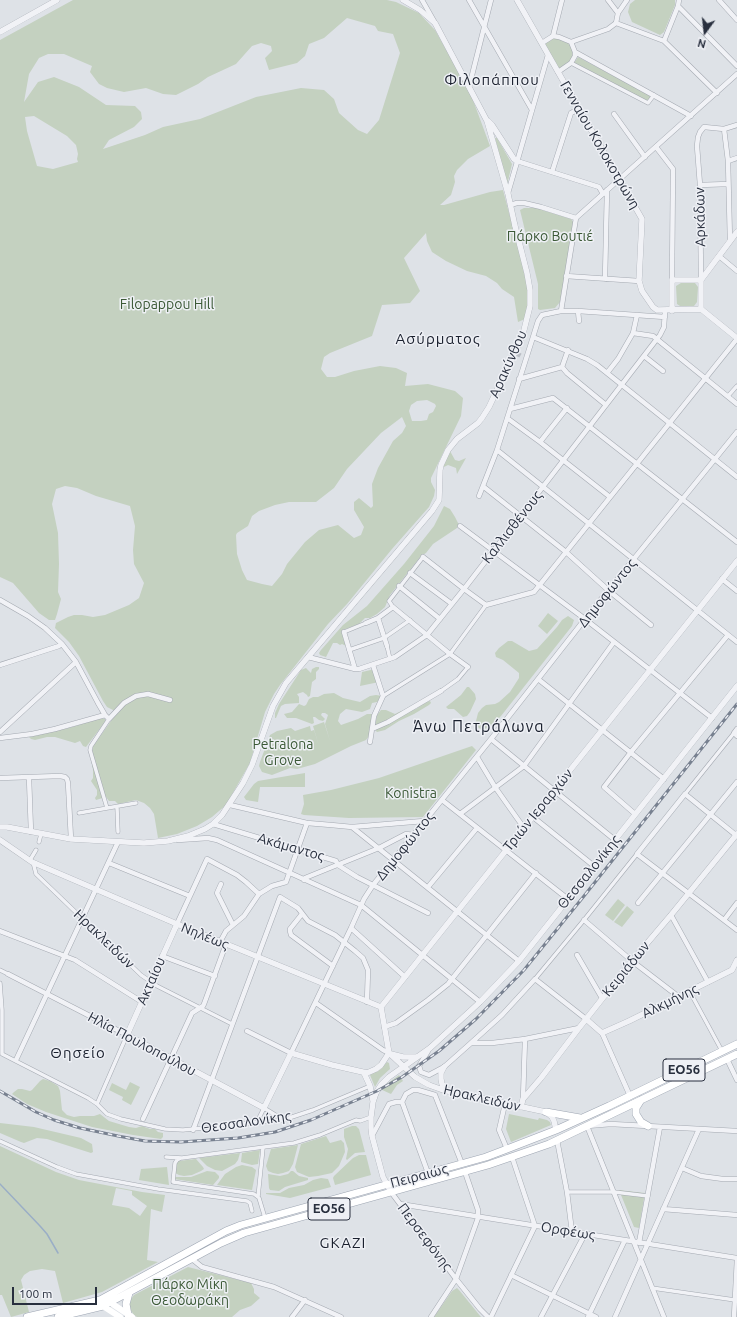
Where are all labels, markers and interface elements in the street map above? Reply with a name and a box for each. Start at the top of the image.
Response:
north arrow [685,12,725,52]
text: N [696,37,707,50]
district label: Φιλοπάππου [444,71,540,89]
street label: Γενναίου Κολοκοτρώνη [556,78,644,212]
street label: Αρκάδων [691,187,709,247]
park label: Πάρκο Βουτιέ [507,228,593,244]
park label: Filopappou Hill [120,296,214,312]
street label: Αρακύνθου [486,328,530,400]
district label: Ασύρματος [395,330,481,348]
street label: Καλλισθένους [478,487,546,567]
street label: Δημοφώντος [574,555,640,631]
district label: Άνω Πετράλωνα [413,717,545,737]
park label: Petralona Grove [253,736,313,768]
street label: Τριών Ιεραρχών [500,765,576,855]
park label: Konistra [385,785,437,801]
street label: Δημοφώντος [372,808,438,884]
street label: Ακάμαντος [256,829,326,865]
street label: Θεσσαλονίκης [554,832,624,912]
street label: Ηρακλειδών [70,906,138,972]
street label: Νηλέως [179,919,231,953]
street label: Κειριάδων [599,938,653,1000]
street label: Ακταίου [133,954,169,1008]
street label: Αλκμήνης [639,980,701,1022]
street label: Ηλία Πουλοπούλου [85,1008,199,1080]
district label: Θησείο [50,1044,106,1062]
road number: ΕΟ56 [663,1059,705,1081]
street label: Ηρακλειδών [442,1081,522,1115]
street label: Θεσσαλονίκης [200,1107,292,1137]
street label: Πειραιώς [388,1160,450,1192]
road number: ΕΟ56 [308,1198,350,1220]
street label: Περσεφόνης [394,1200,456,1274]
street label: Ορφέως [540,1218,596,1244]
district label: GKAZI [320,1234,366,1252]
park label: Πάρκο Μίκη Θεοδωράκη [151,1276,229,1308]
scale bar [14,1279,99,1305]
text: 100 m [19,1287,52,1300]

